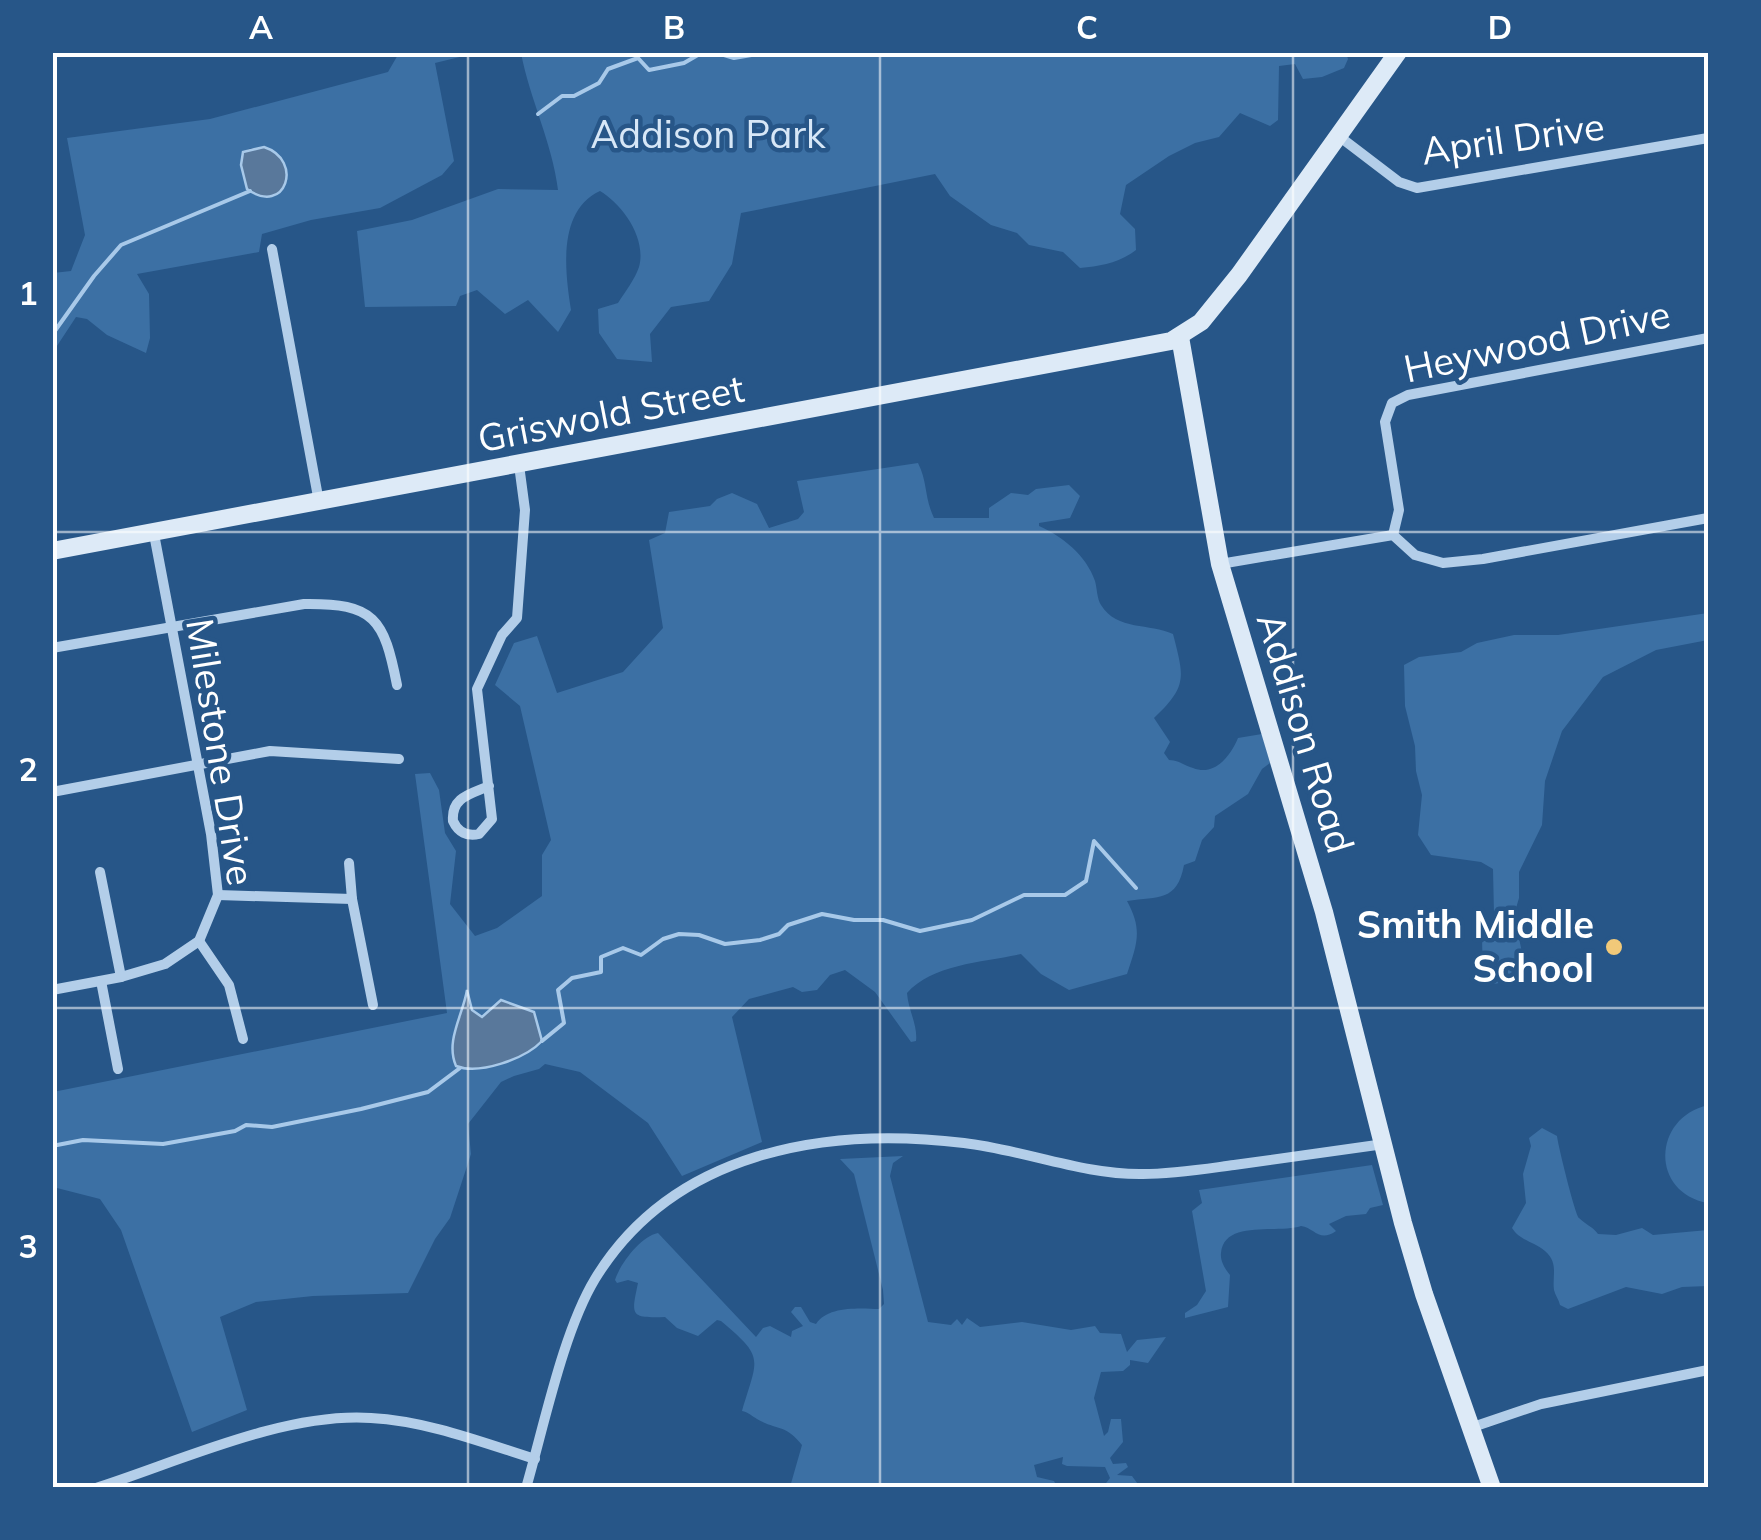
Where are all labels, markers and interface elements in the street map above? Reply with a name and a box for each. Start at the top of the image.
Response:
text: A [249,7,273,47]
text: B [663,7,685,47]
text: C [1076,7,1098,47]
text: D [1488,7,1512,47]
street label: April Drive [1418,101,1607,175]
park label: Addison Park [590,110,826,158]
text: 1 [18,273,38,313]
street label: Heywood Drive [1399,289,1674,393]
street label: Griswold Street [474,364,748,462]
street label: Addison Road [1247,607,1365,858]
street label: Milestone Drive [176,615,266,889]
text: 2 [18,749,38,789]
place label: Smith Middle School [1357,900,1594,992]
marker: Smith Middle School [1603,936,1625,958]
text: 3 [18,1226,38,1266]

